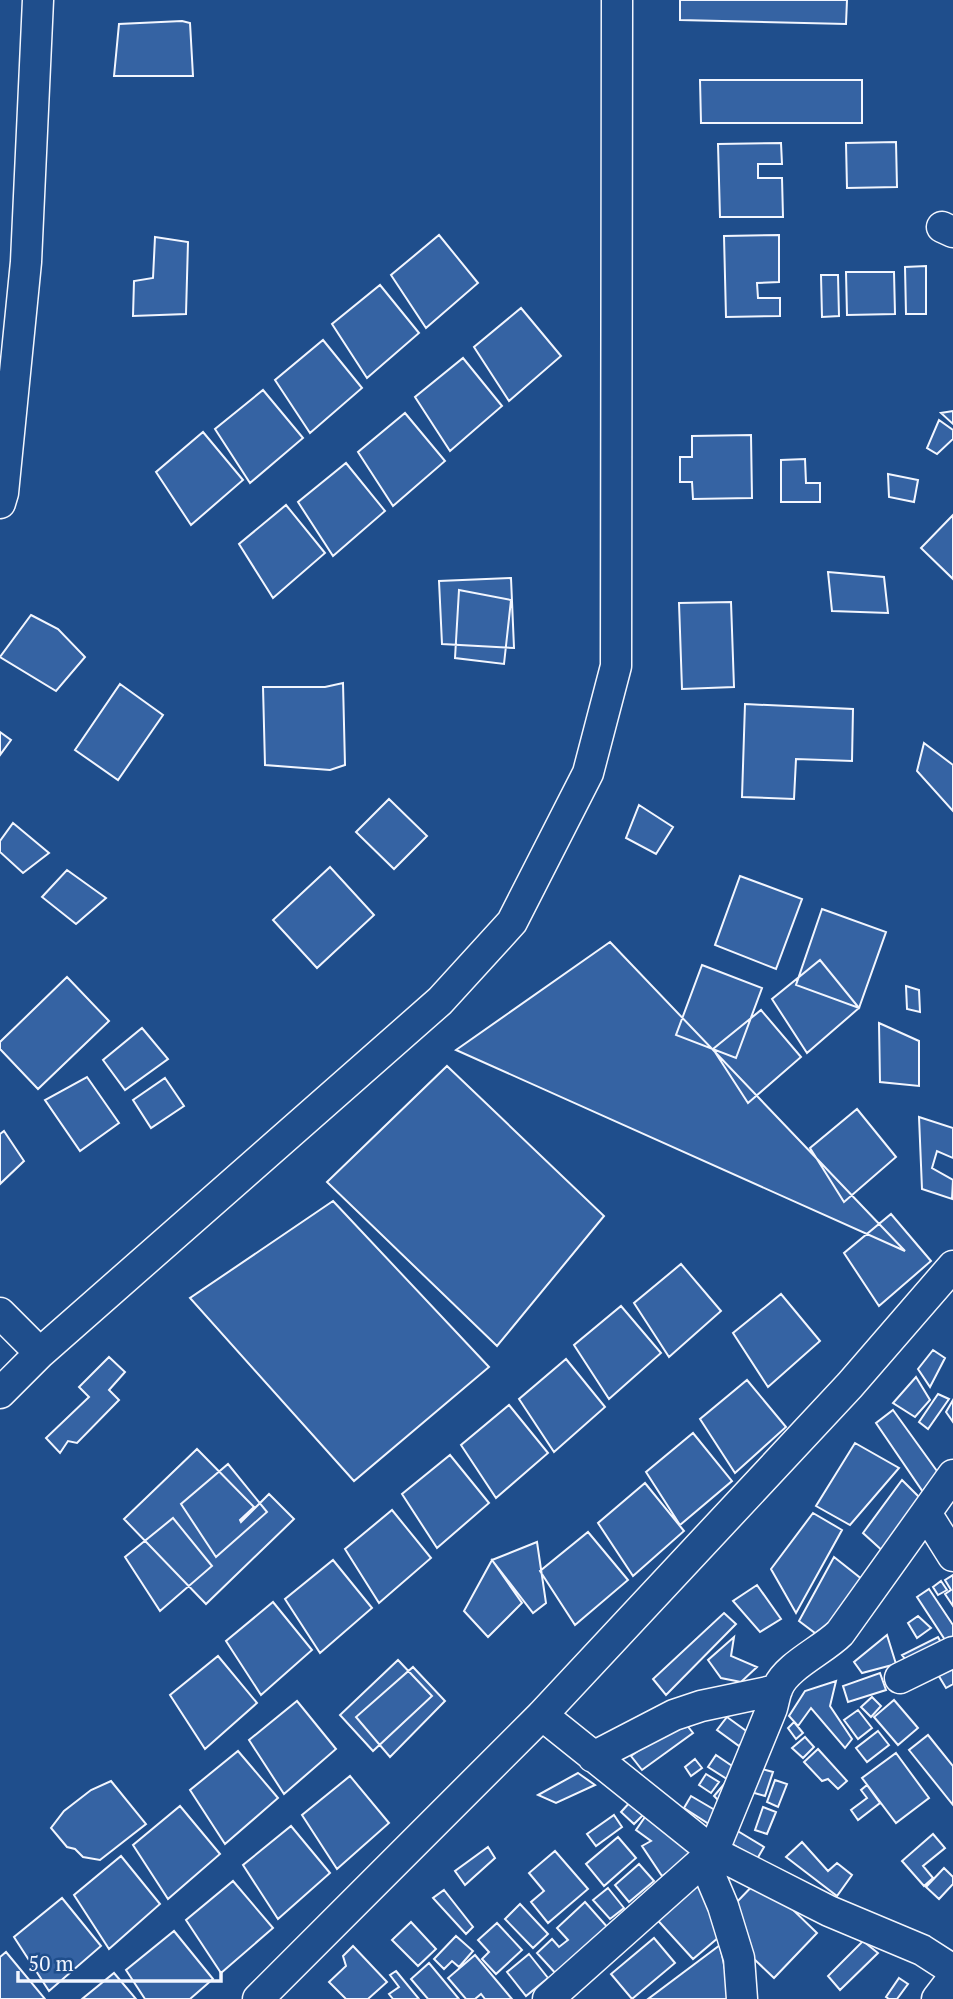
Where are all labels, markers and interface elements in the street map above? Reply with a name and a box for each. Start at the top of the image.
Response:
scale bar [18,1940,220,1984]
text: 50 m [28,1949,74,1977]

